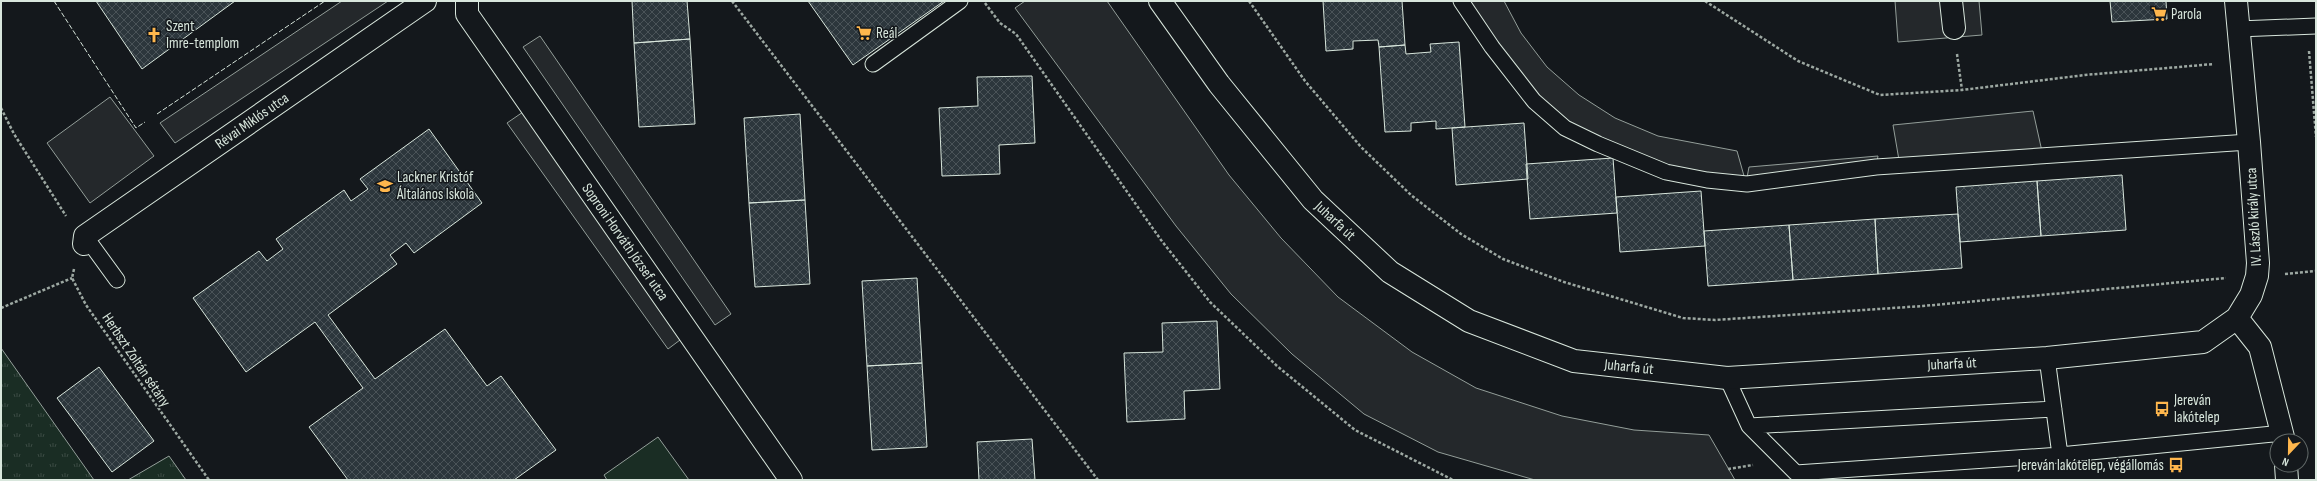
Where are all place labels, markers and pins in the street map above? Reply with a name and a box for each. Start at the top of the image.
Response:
supermarket icon: Parola [2150,5,2168,23]
place label: Parola [2171,5,2202,24]
place label: Szent Imre-templom [166,17,239,53]
supermarket icon: Reál [855,24,873,42]
place label: Reál [876,24,897,43]
church icon: Szent Imre-templom [145,26,163,44]
place label: Lackner Kristóf Általános Iskola [396,168,475,204]
school or university icon: Lackner Kristóf Általános Iskola [376,177,394,195]
place label: Jereván lakótelep [2173,391,2220,427]
bus stop icon: Jereván lakótelep [2153,400,2171,418]
place label: Jereván lakótelep, végállomás [2017,456,2164,475]
bus stop icon: Jereván lakótelep, végállomás [2167,456,2185,474]

